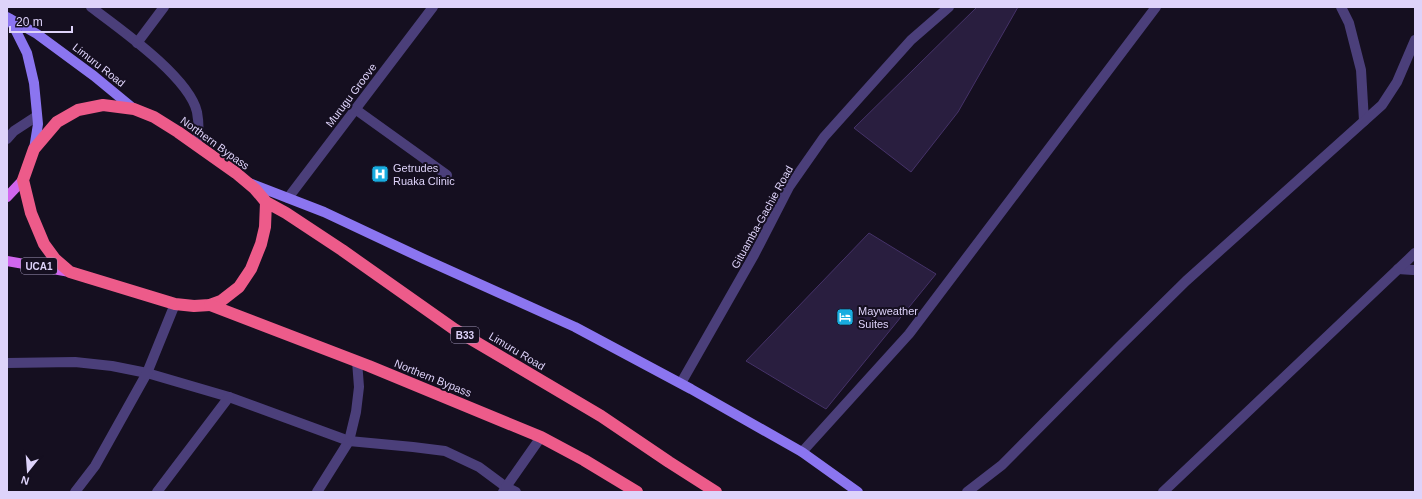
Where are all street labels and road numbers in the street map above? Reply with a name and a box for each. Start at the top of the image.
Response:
street label: Limuru Road [70,41,128,89]
street label: Murugu Groove [323,61,379,129]
street label: Northern Bypass [178,114,252,172]
street label: Gituamba-Gachie Road [729,164,795,270]
road number: UCA1 [21,258,57,274]
road number: B33 [451,327,479,343]
street label: Limuru Road [487,330,547,372]
street label: Northern Bypass [393,357,474,399]

